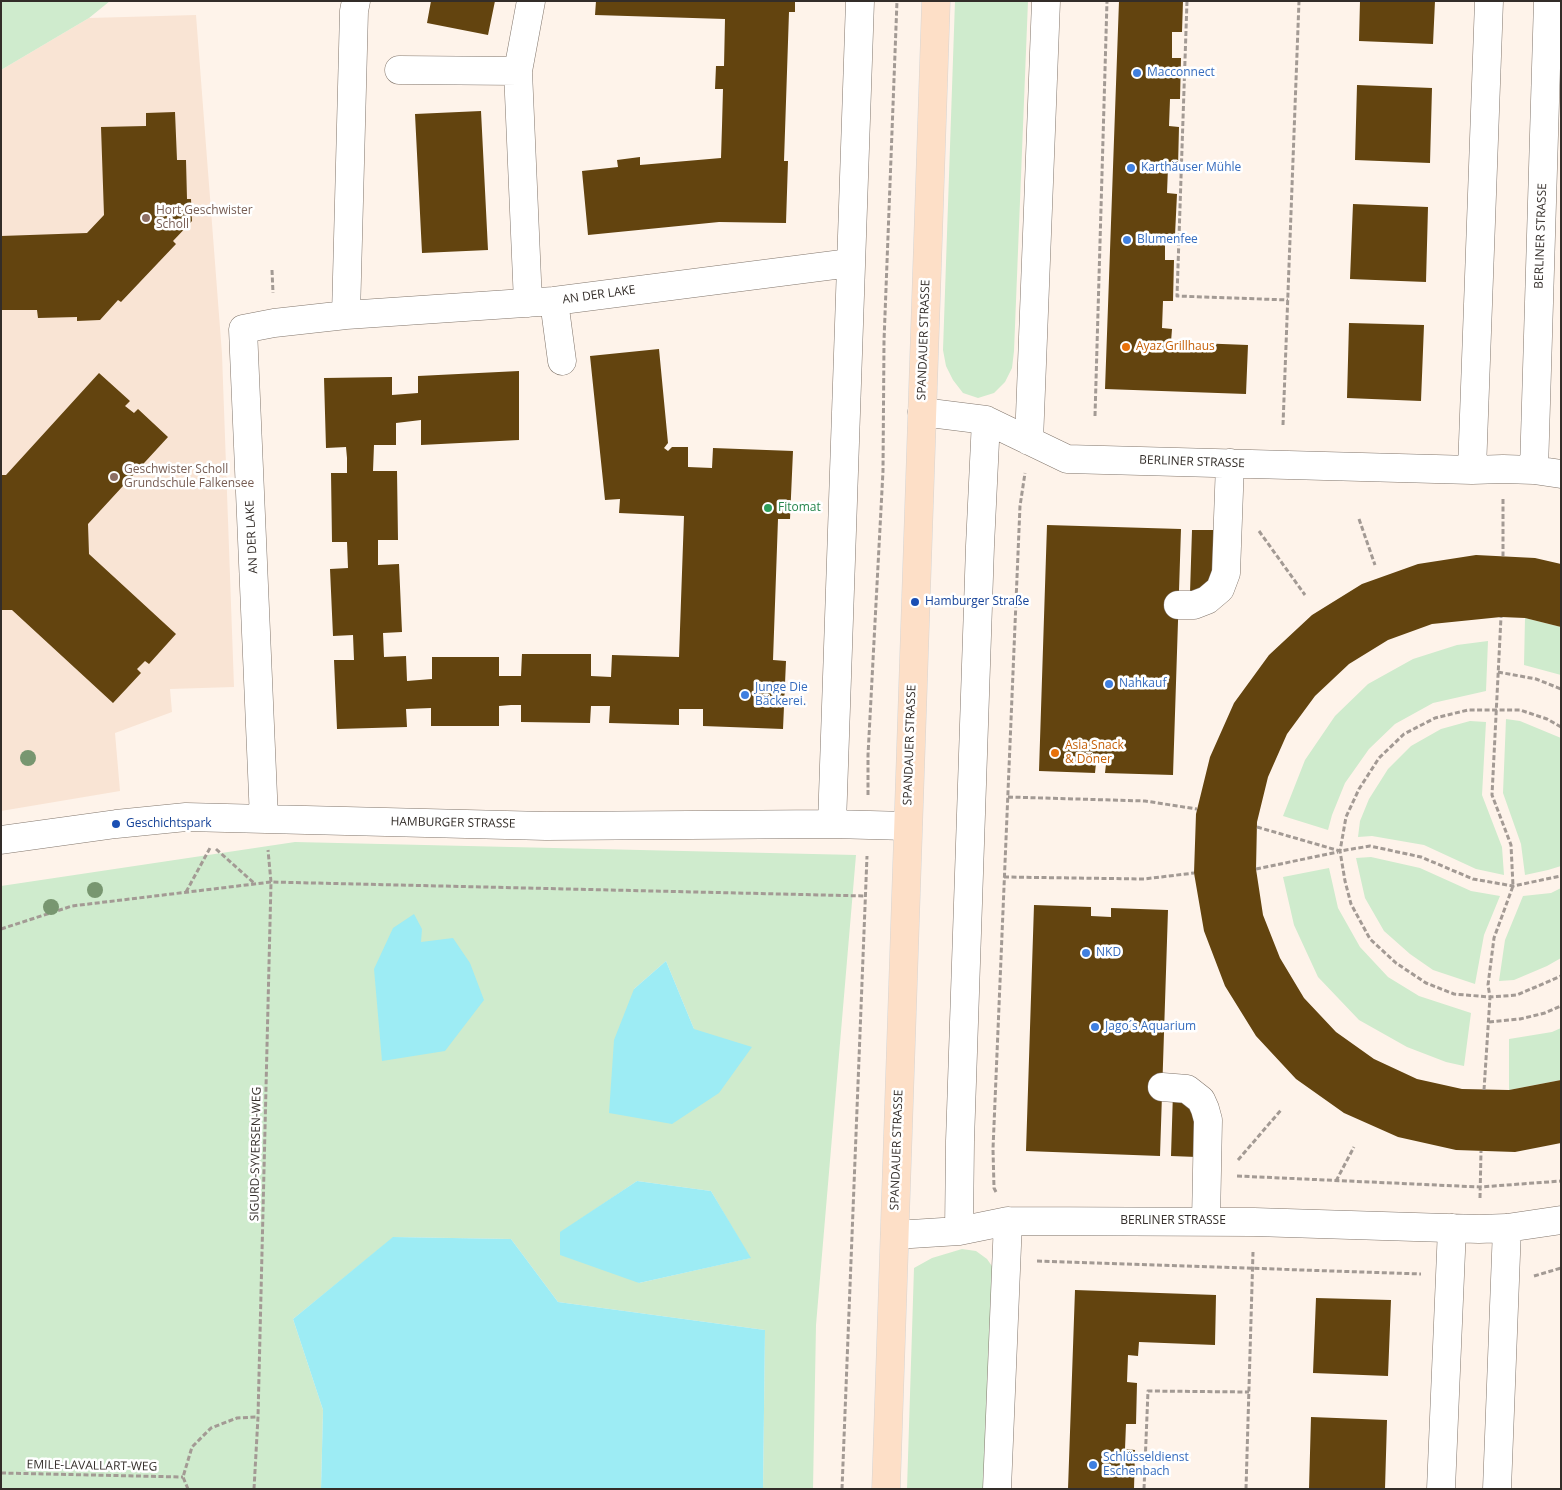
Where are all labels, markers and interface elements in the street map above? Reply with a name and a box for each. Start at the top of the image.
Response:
place label: Macconnect [1147,66,1215,80]
marker: Macconnect [1131,67,1143,79]
place label: Karthäuser Mühle [1141,161,1241,175]
marker: Karthäuser Mühle [1125,162,1137,174]
street label: BERLINER STRASSE [1532,183,1550,289]
place label: Hort Geschwister Scholl [156,204,253,232]
marker: Hort Geschwister Scholl [140,212,152,224]
place label: Blumenfee [1137,233,1198,247]
marker: Blumenfee [1121,234,1133,246]
street label: SPANDAUER STRASSE [915,279,933,401]
street label: AN DER LAKE [562,283,636,307]
place label: Ayaz Grillhaus [1136,340,1215,354]
marker: Ayaz Grillhaus [1120,341,1132,353]
street label: BERLINER STRASSE [1139,453,1245,471]
place label: Geschwister Scholl Grundschule Falkensee [124,463,254,491]
marker: Geschwister Scholl Grundschule Falkensee [108,471,120,483]
street label: AN DER LAKE [243,500,261,574]
place label: Fitomat [778,501,821,515]
marker: Fitomat [762,502,774,514]
place label: Hamburger Straße [925,595,1029,609]
marker: Hamburger Straße [909,596,921,608]
place label: Nahkauf [1119,677,1166,691]
marker: Nahkauf [1103,678,1115,690]
place label: Junge Die Bäckerei. [755,681,808,709]
street label: SPANDAUER STRASSE [901,684,919,806]
marker: Junge Die Bäckerei. [739,689,751,701]
place label: Asia Snack & Döner [1065,739,1124,767]
marker: Asia Snack & Döner [1049,747,1061,759]
street label: HAMBURGER STRASSE [390,815,516,831]
place label: Geschichtspark [126,817,212,831]
marker: Geschichtspark [110,818,122,830]
place label: NKD [1096,946,1121,960]
marker: NKD [1080,947,1092,959]
place label: Jago´s Aquarium [1105,1020,1196,1034]
marker: Jago´s Aquarium [1089,1021,1101,1033]
street label: SIGURD-SYVERSEN-WEG [248,1087,264,1221]
street label: SPANDAUER STRASSE [888,1089,906,1211]
street label: BERLINER STRASSE [1120,1214,1226,1228]
place label: Schlüsseldienst Eschenbach [1103,1451,1189,1479]
street label: EMILE-LAVALLART-WEG [27,1458,157,1474]
marker: Schlüsseldienst Eschenbach [1087,1459,1099,1471]

